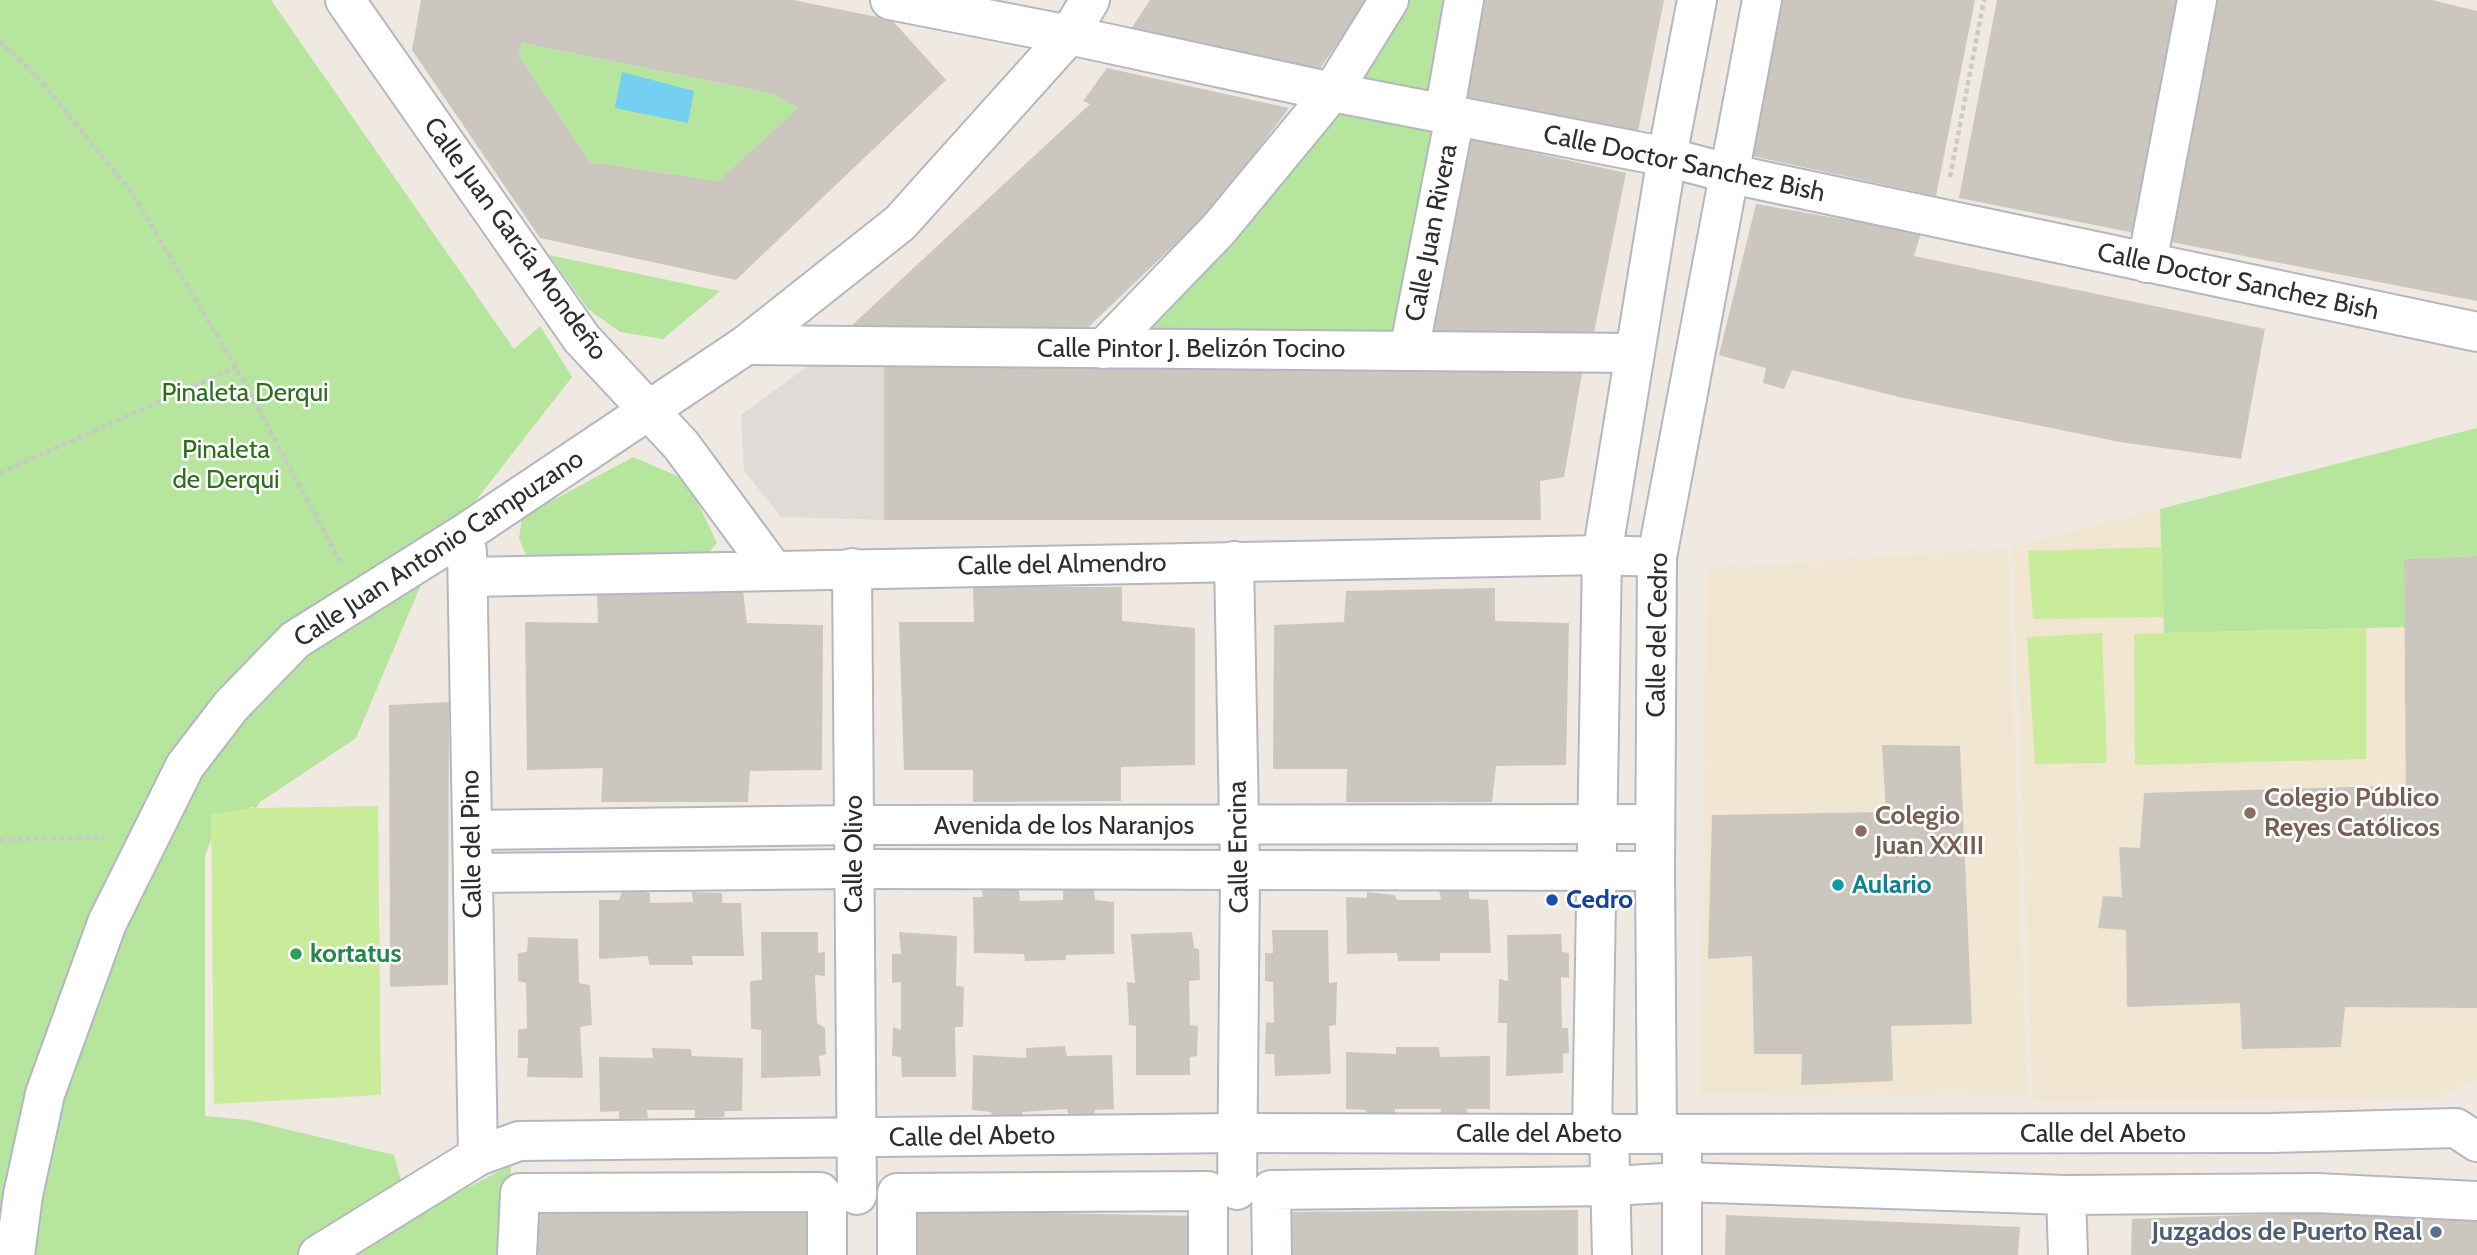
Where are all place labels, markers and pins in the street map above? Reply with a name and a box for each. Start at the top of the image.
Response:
place label: Colegio Público Reyes Católicos [2264,782,2440,844]
place label: Colegio Juan XXIII [1875,800,1984,862]
marker: Colegio Público Reyes Católicos [2242,805,2258,821]
marker: Colegio Juan XXIII [1853,823,1869,839]
place label: Aulario [1852,869,1932,901]
marker: Aulario [1830,877,1846,893]
place label: Cedro [1566,884,1633,916]
marker: Cedro [1544,892,1560,908]
place label: kortatus [310,938,401,970]
marker: kortatus [288,946,304,962]
place label: Juzgados de Puerto Real [2152,1216,2422,1248]
marker: Juzgados de Puerto Real [2428,1224,2444,1240]

